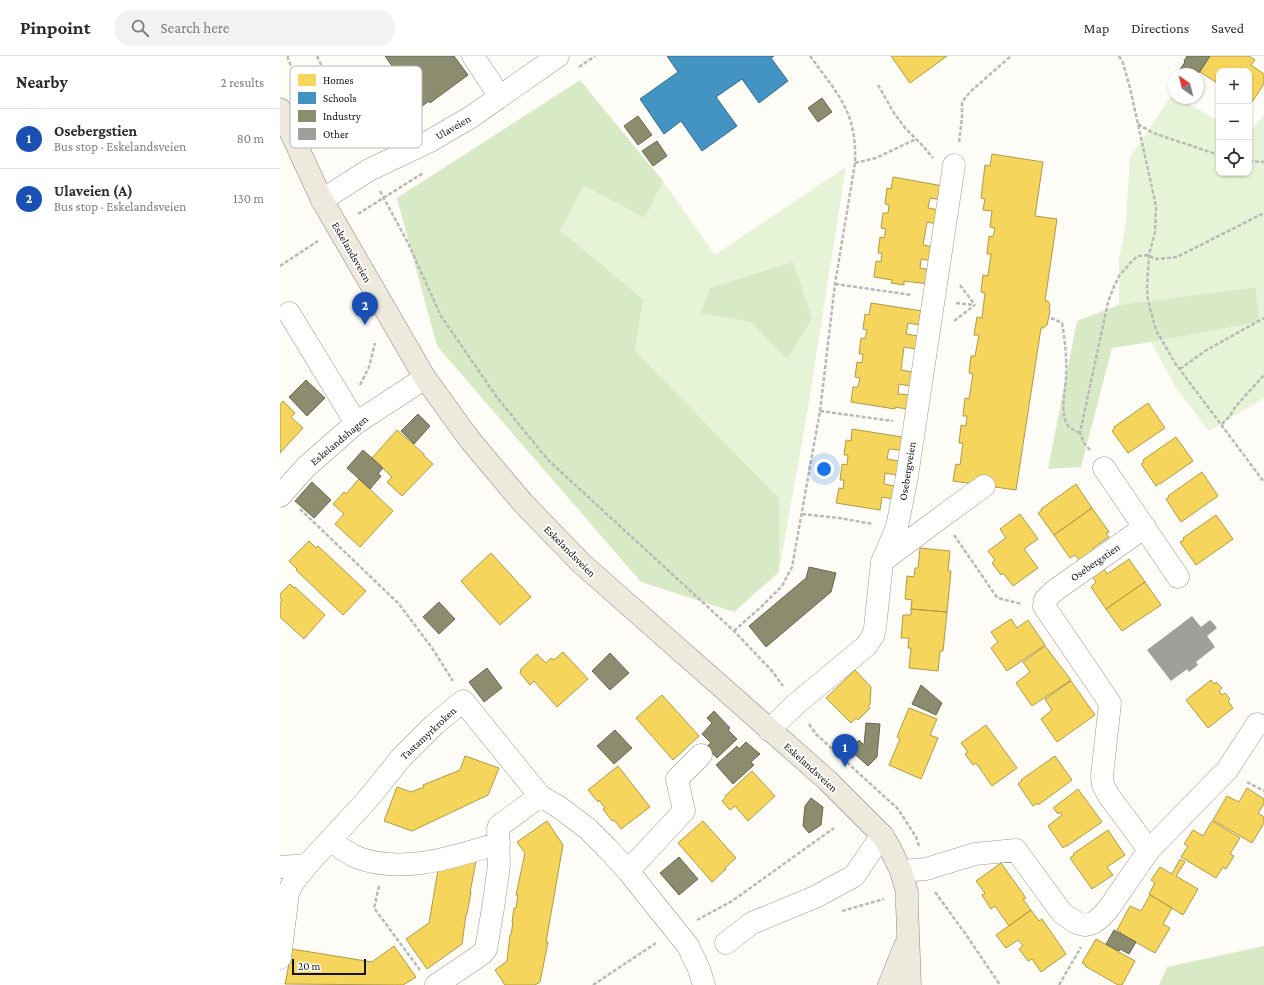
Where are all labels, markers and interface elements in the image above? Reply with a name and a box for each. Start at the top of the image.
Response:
search box [115,10,395,46]
text: Pinpoint [20,17,91,38]
icon: search [129,17,151,39]
text: Search here [161,20,229,36]
text: Map [1084,20,1109,36]
text: Directions [1131,20,1189,36]
text: Saved [1211,20,1244,36]
legend [290,66,422,148]
north arrow [1168,68,1204,104]
map controls [1216,68,1252,176]
button: + [1216,68,1252,104]
text: Nearby [16,73,68,92]
text: Homes [323,74,354,86]
text: 2 results [221,75,264,90]
text: Schools [323,92,357,104]
button: − [1216,104,1252,140]
text: Industry [323,110,362,123]
street label: Ulaveien [433,112,473,142]
text: Osebergstien [54,123,137,139]
text: Other [323,128,349,140]
text: 1 [27,131,31,146]
text: 80 m [237,131,264,146]
text: Bus stop · Eskelandsveien [54,139,186,154]
button: locate [1216,140,1252,176]
text: Ulaveien (A) [54,183,133,199]
text: 2 [26,191,32,206]
text: 130 m [233,191,264,206]
text: Bus stop · Eskelandsveien [54,199,186,214]
street label: Eskelandsveien [330,220,374,284]
pin: 2 [352,292,378,325]
street label: Eskelandshagen [308,412,371,468]
street label: Osebergveien [896,441,919,501]
your location [814,459,834,479]
street label: Eskelandsveien [542,523,598,579]
street label: Osebergstien [1068,541,1123,584]
street label: Tastamyrkroken [398,704,459,763]
pin: 1 [832,734,858,767]
street label: Eskelandsveien [782,740,840,794]
scale bar [292,957,366,976]
text: 20 m [298,960,320,972]

